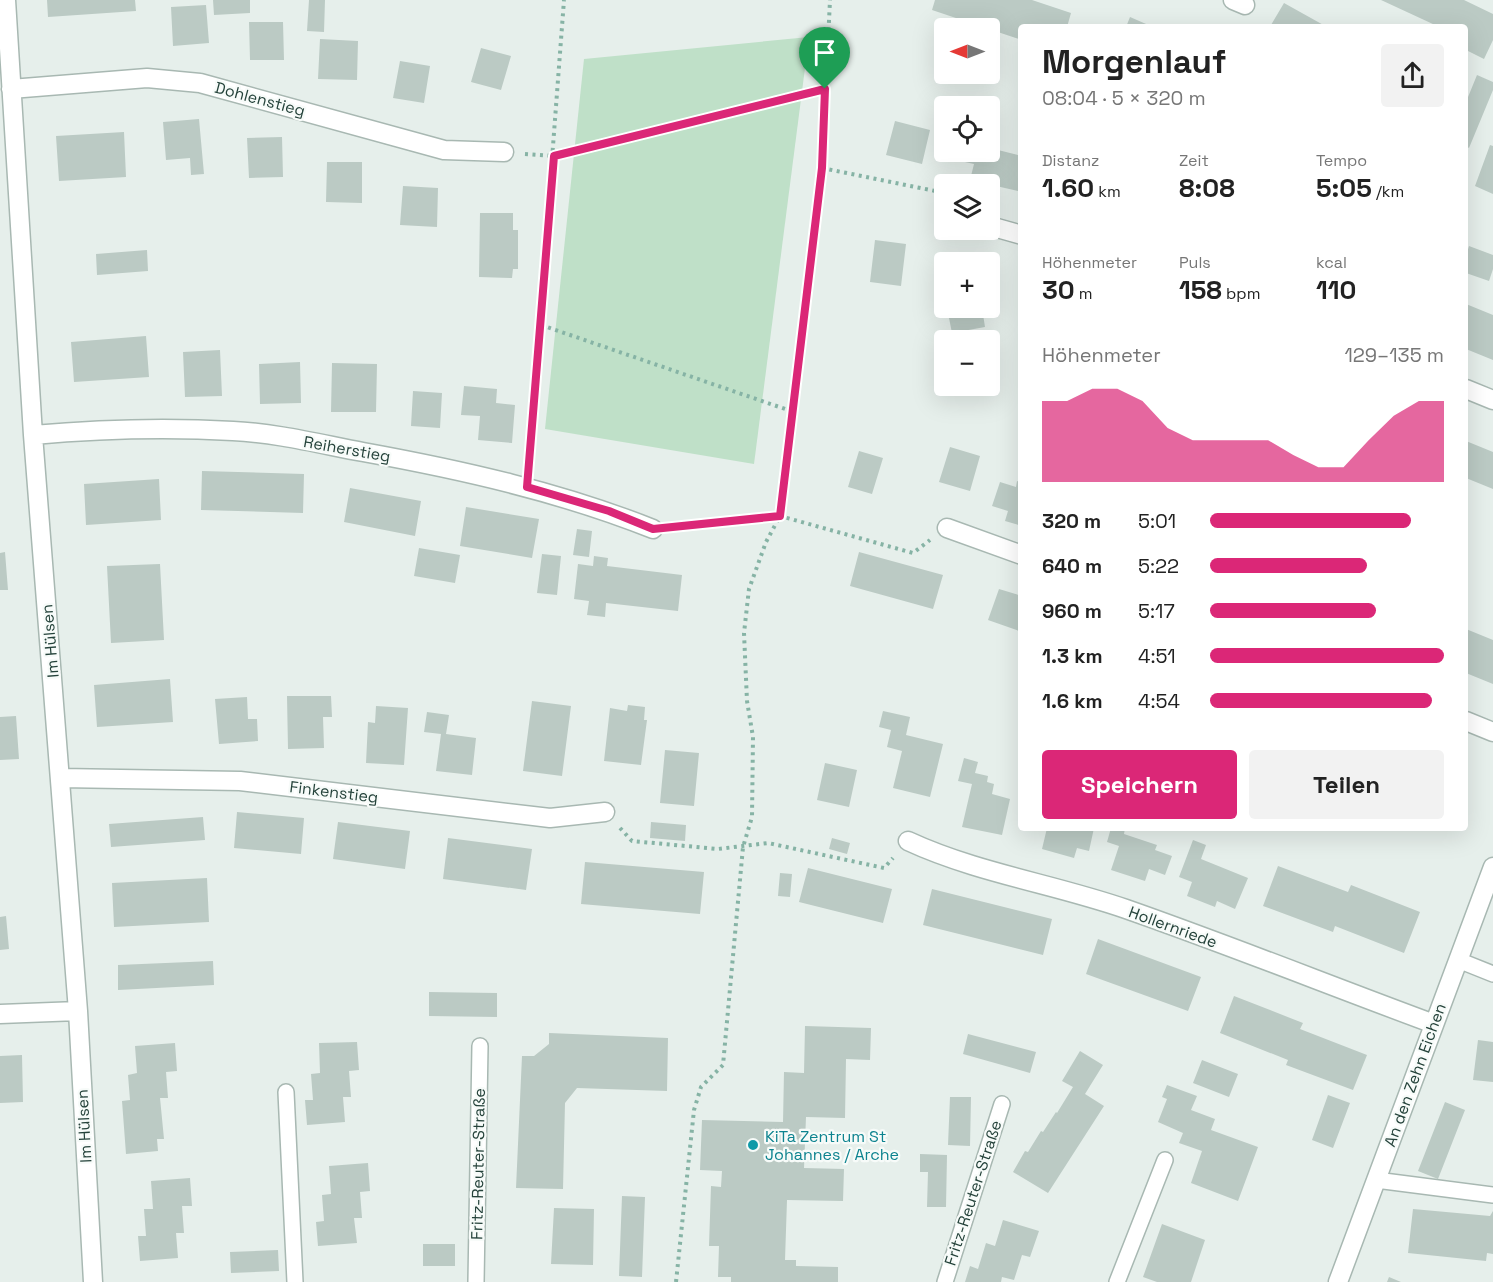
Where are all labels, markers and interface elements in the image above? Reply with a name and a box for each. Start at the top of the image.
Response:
north arrow [934,18,1000,84]
map controls [934,18,1000,396]
pin [799,27,850,89]
icon: arrive [808,36,841,69]
text: Morgenlauf [1042,41,1226,83]
button: share [1381,44,1444,107]
street label: Dohlenstieg [212,77,308,121]
text: 08:04 · 5 × 320 m [1042,85,1206,111]
button: locate [934,96,1000,162]
text: Distanz [1042,150,1099,171]
text: Zeit [1179,150,1209,171]
text: Tempo [1316,150,1367,171]
text: 1.60 [1042,171,1094,205]
text: 8:08 [1179,171,1235,205]
text: 5:05 [1316,171,1372,205]
button: layers [934,174,1000,240]
text: km [1094,181,1121,202]
text: /km [1372,181,1404,202]
button: + [934,252,1000,318]
text: Höhenmeter [1042,252,1137,273]
text: Puls [1179,252,1211,273]
text: kcal [1316,252,1347,273]
text: 30 [1042,273,1075,307]
text: 158 [1179,273,1222,307]
text: 110 [1316,273,1356,307]
text: m [1075,283,1093,304]
text: bpm [1222,283,1260,304]
button: − [934,330,1000,396]
text: Höhenmeter [1042,342,1161,368]
text: 129–135 m [1344,342,1444,368]
street label: Reiherstieg [302,431,392,467]
text: 320 m [1042,508,1101,534]
text: 5:01 [1138,508,1176,534]
text: 640 m [1042,553,1102,579]
text: 5:22 [1138,553,1179,579]
text: 960 m [1042,598,1102,624]
text: 5:17 [1138,598,1175,624]
street label: Im Hülsen [36,603,64,679]
text: 1.3 km [1042,643,1103,669]
text: 4:51 [1138,643,1176,669]
text: 1.6 km [1042,688,1103,714]
text: 4:54 [1138,688,1180,714]
button: Speichern [1042,750,1237,819]
button: Teilen [1249,750,1444,819]
street label: Finkenstieg [288,776,380,808]
street label: Hollernriede [1126,901,1220,953]
street label: An den Zehn Eichen [1379,1000,1451,1150]
street label: Fritz-Reuter-Straße [466,1088,490,1240]
street label: Im Hülsen [72,1089,96,1163]
street label: Fritz-Reuter-Straße [940,1118,1006,1268]
place label: KiTa Zentrum St Johannes / Arche [765,1126,899,1165]
marker: KiTa Zentrum St Johannes / Arche [746,1138,760,1152]

